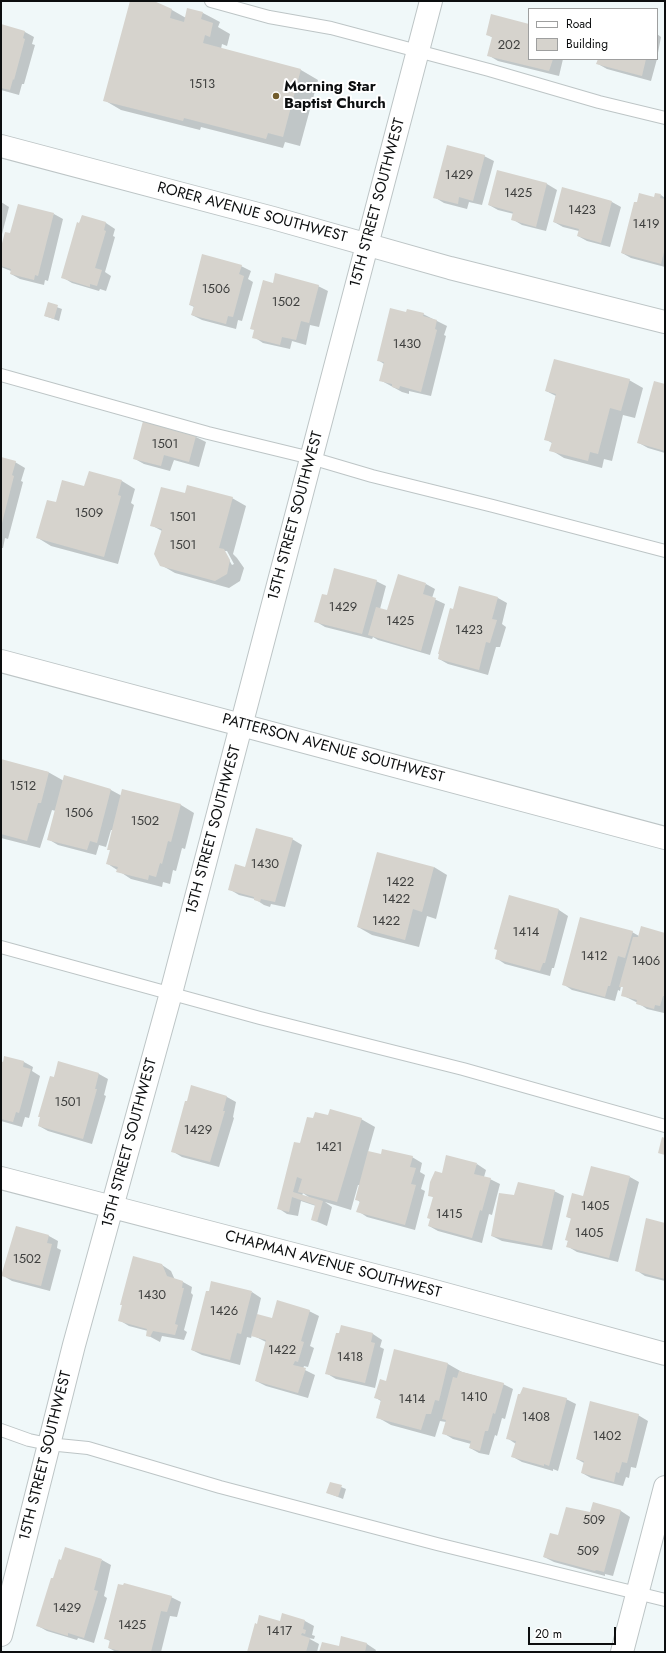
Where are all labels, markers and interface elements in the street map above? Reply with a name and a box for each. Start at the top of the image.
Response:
legend [528,8,658,60]
text: Road [566,15,592,33]
text: Building [566,35,608,53]
house number: 202 [498,38,520,54]
house number: 1513 [189,77,215,93]
place label: Morning Star Baptist Church [284,78,386,113]
marker: Morning Star Baptist Church [271,91,281,101]
street label: 15TH STREET SOUTHWEST [347,116,409,290]
house number: 1429 [445,168,473,184]
street label: RORER AVENUE SOUTHWEST [155,179,349,247]
house number: 1425 [504,186,532,202]
house number: 1423 [568,203,596,219]
house number: 1419 [633,217,659,233]
house number: 1506 [202,282,230,298]
house number: 1502 [272,295,300,311]
house number: 1430 [393,337,421,353]
street label: 15TH STREET SOUTHWEST [265,429,327,603]
house number: 1501 [152,437,178,453]
house number: 1509 [75,506,103,522]
house number: 1501 [170,510,196,526]
house number: 1501 [170,538,196,554]
house number: 1429 [329,600,357,616]
house number: 1425 [386,614,414,630]
house number: 1423 [455,623,483,639]
street label: PATTERSON AVENUE SOUTHWEST [220,711,446,787]
street label: 15TH STREET SOUTHWEST [183,743,245,917]
house number: 1512 [10,779,36,795]
house number: 1506 [65,806,93,822]
house number: 1502 [131,814,159,830]
house number: 1430 [251,857,279,873]
house number: 1422 [386,875,414,891]
house number: 1422 [382,892,410,908]
house number: 1422 [372,914,400,930]
house number: 1414 [513,925,539,941]
house number: 1412 [581,949,607,965]
house number: 1406 [632,954,660,970]
street label: 15TH STREET SOUTHWEST [99,1056,161,1230]
house number: 1501 [55,1095,81,1111]
house number: 1429 [184,1123,212,1139]
house number: 1421 [316,1140,342,1156]
house number: 1405 [581,1199,609,1215]
house number: 1415 [436,1207,462,1223]
house number: 1405 [575,1226,603,1242]
street label: CHAPMAN AVENUE SOUTHWEST [223,1227,443,1303]
house number: 1502 [13,1252,41,1268]
house number: 1430 [138,1288,166,1304]
house number: 1426 [210,1304,238,1320]
house number: 1422 [268,1343,296,1359]
house number: 1418 [337,1350,363,1366]
street label: 15TH STREET SOUTHWEST [16,1369,76,1543]
house number: 1410 [460,1390,488,1406]
house number: 1414 [399,1392,425,1408]
house number: 1408 [522,1410,550,1426]
house number: 1402 [593,1429,621,1445]
house number: 509 [583,1513,605,1529]
house number: 509 [577,1544,599,1560]
house number: 1429 [53,1601,81,1617]
house number: 1425 [118,1618,146,1634]
scale bar [530,1619,618,1645]
house number: 1417 [266,1624,292,1640]
text: 20 m [535,1625,562,1643]

